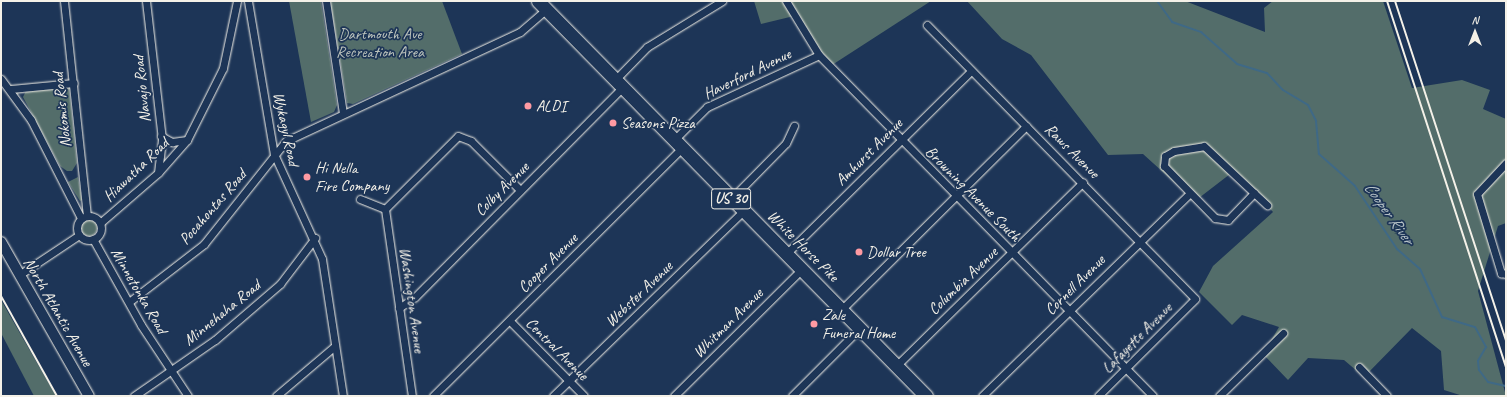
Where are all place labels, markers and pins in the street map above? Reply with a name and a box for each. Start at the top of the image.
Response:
place label: ALDI [536,96,566,116]
marker: ALDI [523,101,533,111]
place label: Seasons Pizza [621,113,695,133]
marker: Seasons Pizza [608,118,618,128]
place label: Hi Nella Fire Company [315,158,388,196]
marker: Hi Nella Fire Company [302,172,312,182]
place label: Dollar Tree [867,242,926,262]
marker: Dollar Tree [854,247,864,257]
place label: Zale Funeral Home [822,305,895,343]
marker: Zale Funeral Home [809,319,819,329]

